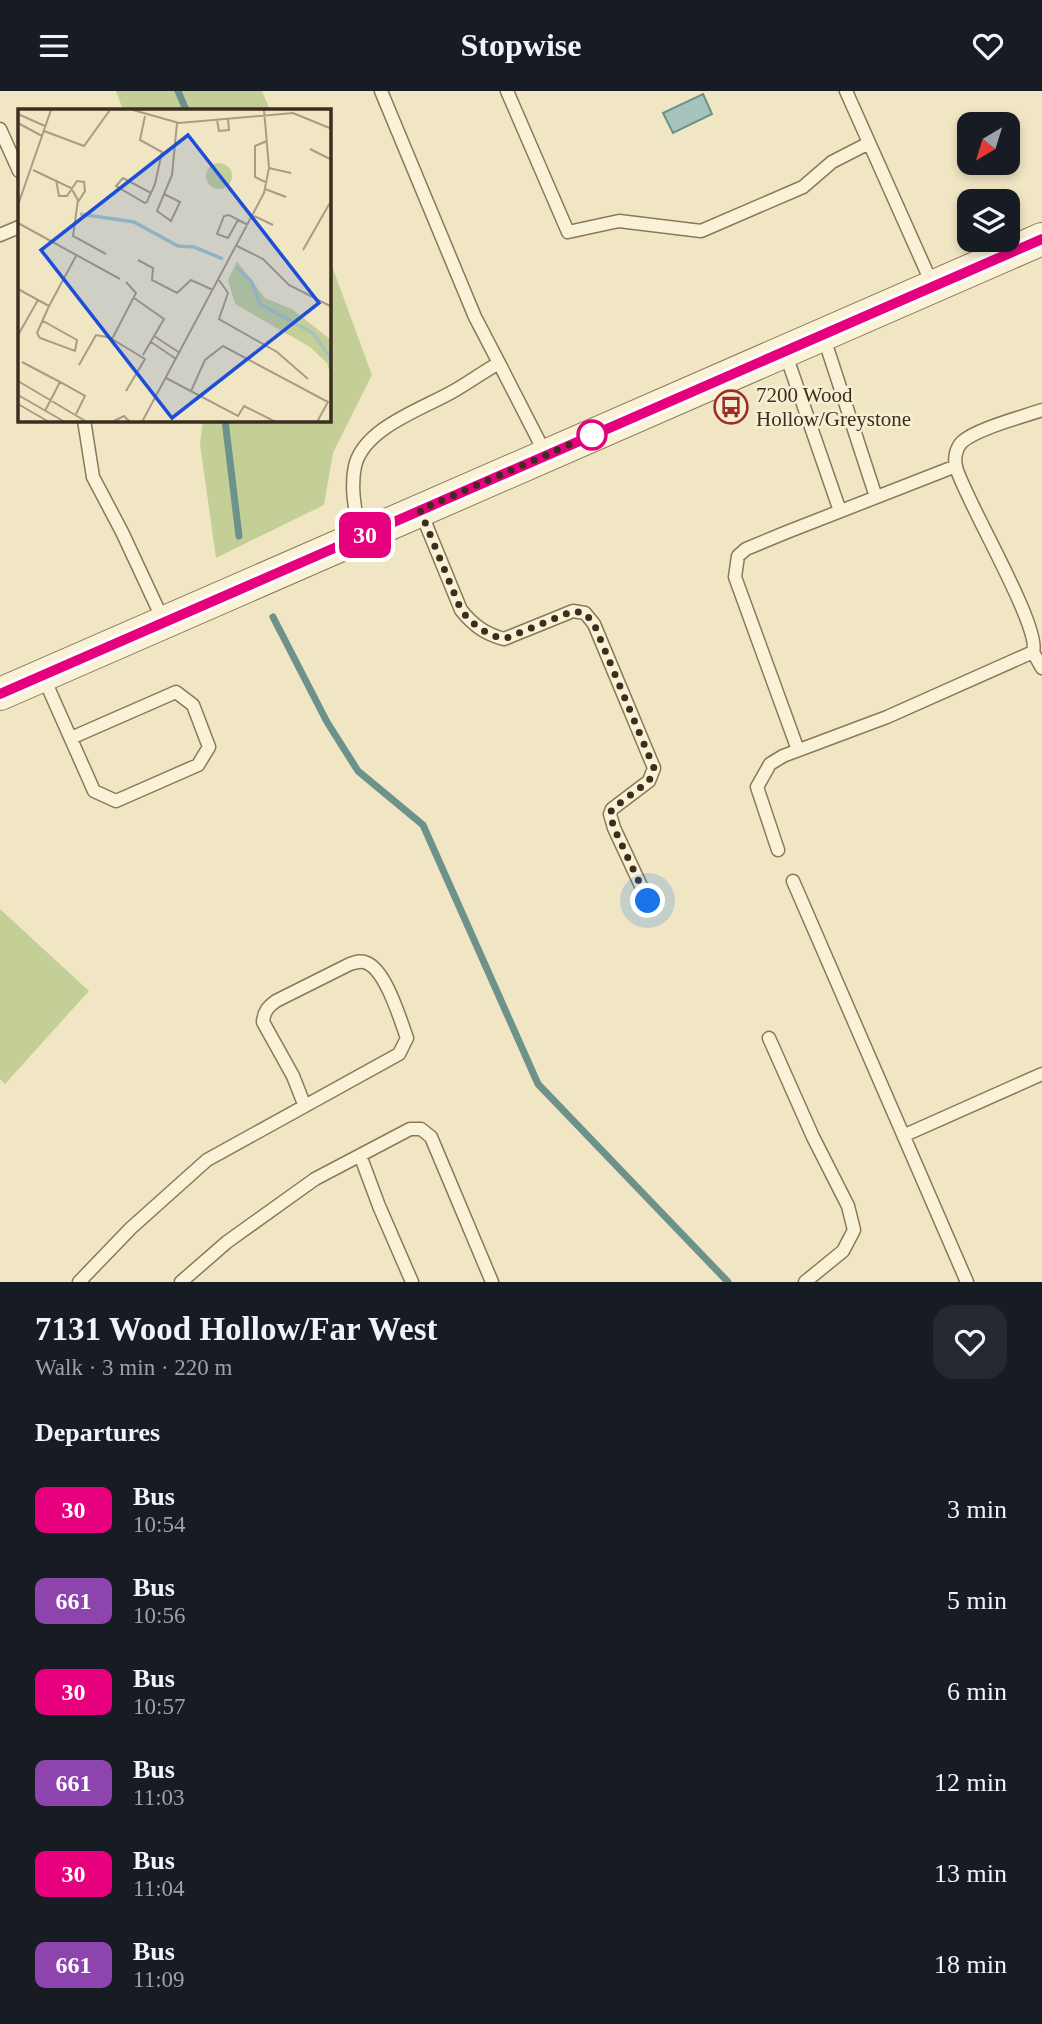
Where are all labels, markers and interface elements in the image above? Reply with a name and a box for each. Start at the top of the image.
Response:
icon: menu [35,27,73,65]
text: Stopwise [461,27,581,63]
icon: heart [969,27,1007,65]
inset map [18,109,331,422]
north arrow [957,112,1020,175]
map controls [957,112,1020,252]
button: layers [957,189,1020,252]
place label: 7200 Wood Hollow/Greystone [756,383,911,431]
bus stop icon: 7200 Wood Hollow/Greystone [712,388,750,426]
unlabelled marker [577,420,607,450]
line badge: 30 [334,512,396,558]
text: 30 [353,522,377,548]
your location [630,883,665,918]
button: heart [933,1305,1007,1379]
text: 7131 Wood Hollow/Far West [35,1311,437,1347]
text: Walk · 3 min · 220 m [35,1355,232,1380]
text: Departures [35,1418,160,1447]
text: Bus [133,1482,175,1511]
text: 3 min [947,1495,1007,1524]
text: 30 [62,1497,86,1523]
text: 10:54 [133,1512,185,1537]
text: Bus [133,1573,175,1602]
text: 5 min [947,1586,1007,1615]
text: 661 [56,1588,92,1614]
text: 10:56 [133,1603,185,1628]
text: Bus [133,1664,175,1693]
text: 6 min [947,1677,1007,1706]
text: 30 [62,1679,86,1705]
text: 10:57 [133,1694,185,1719]
text: Bus [133,1755,175,1784]
text: 12 min [934,1768,1007,1797]
text: 661 [56,1770,92,1796]
text: 11:03 [133,1785,185,1810]
text: Bus [133,1846,175,1875]
text: 13 min [934,1859,1007,1888]
text: 30 [62,1861,86,1887]
text: 11:04 [133,1876,185,1901]
text: Bus [133,1937,175,1966]
text: 18 min [934,1950,1007,1979]
text: 661 [56,1952,92,1978]
text: 11:09 [133,1967,185,1992]

